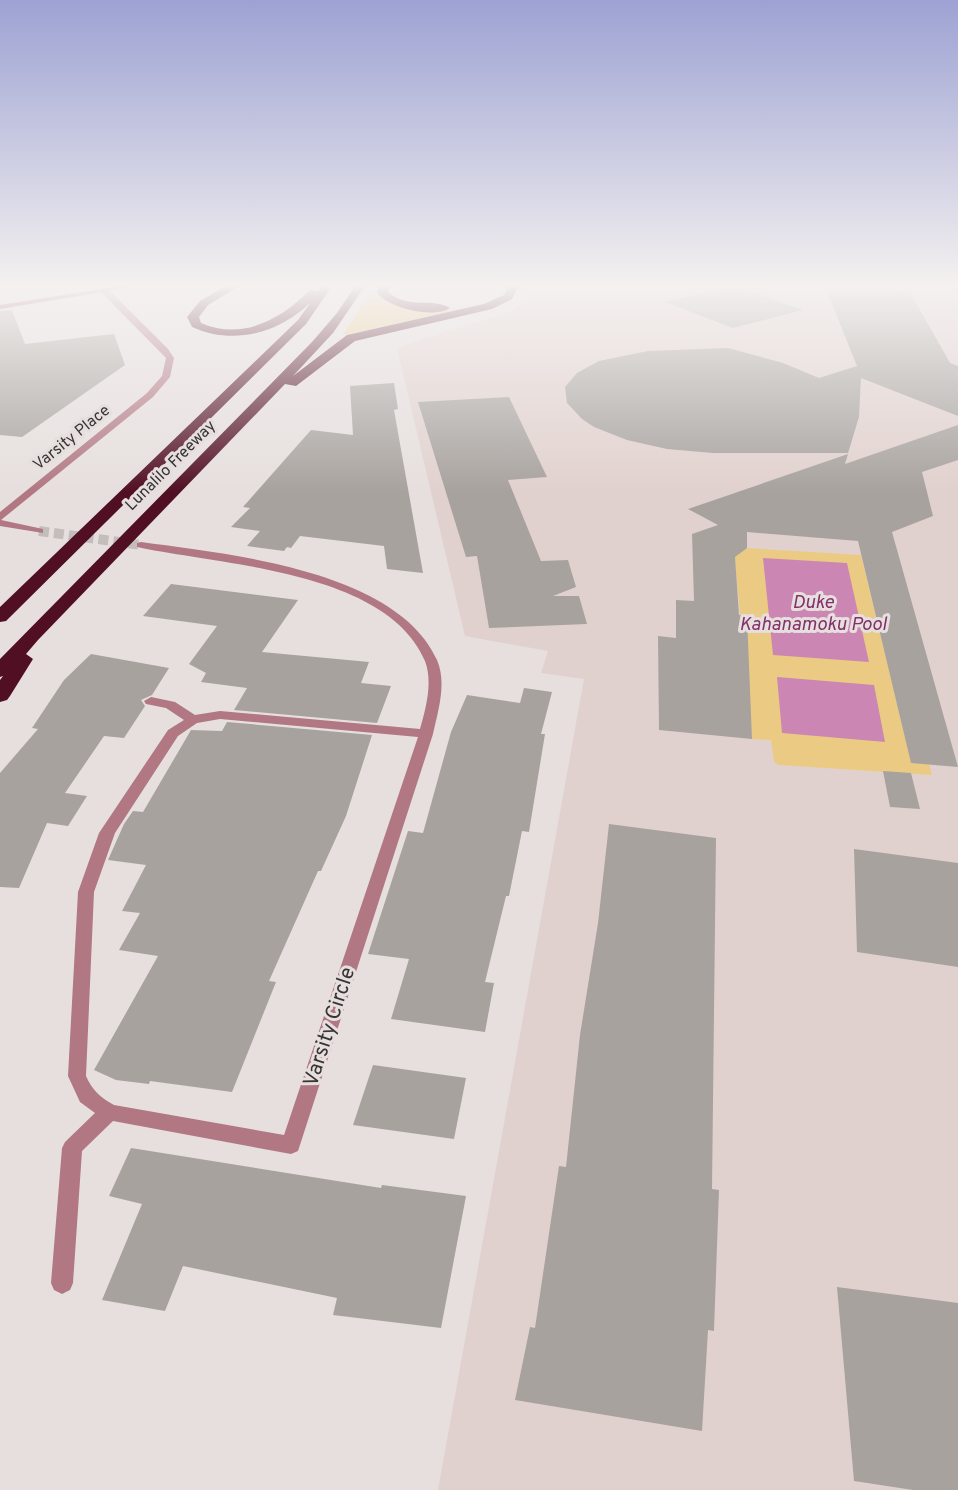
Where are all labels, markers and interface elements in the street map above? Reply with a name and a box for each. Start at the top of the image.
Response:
street label: Varsity Place [29,401,115,475]
street label: Lunalilo Freeway [122,417,220,515]
water label: Duke Kahanamoku Pool [739,591,888,637]
street label: Varsity Circle [298,964,362,1090]

